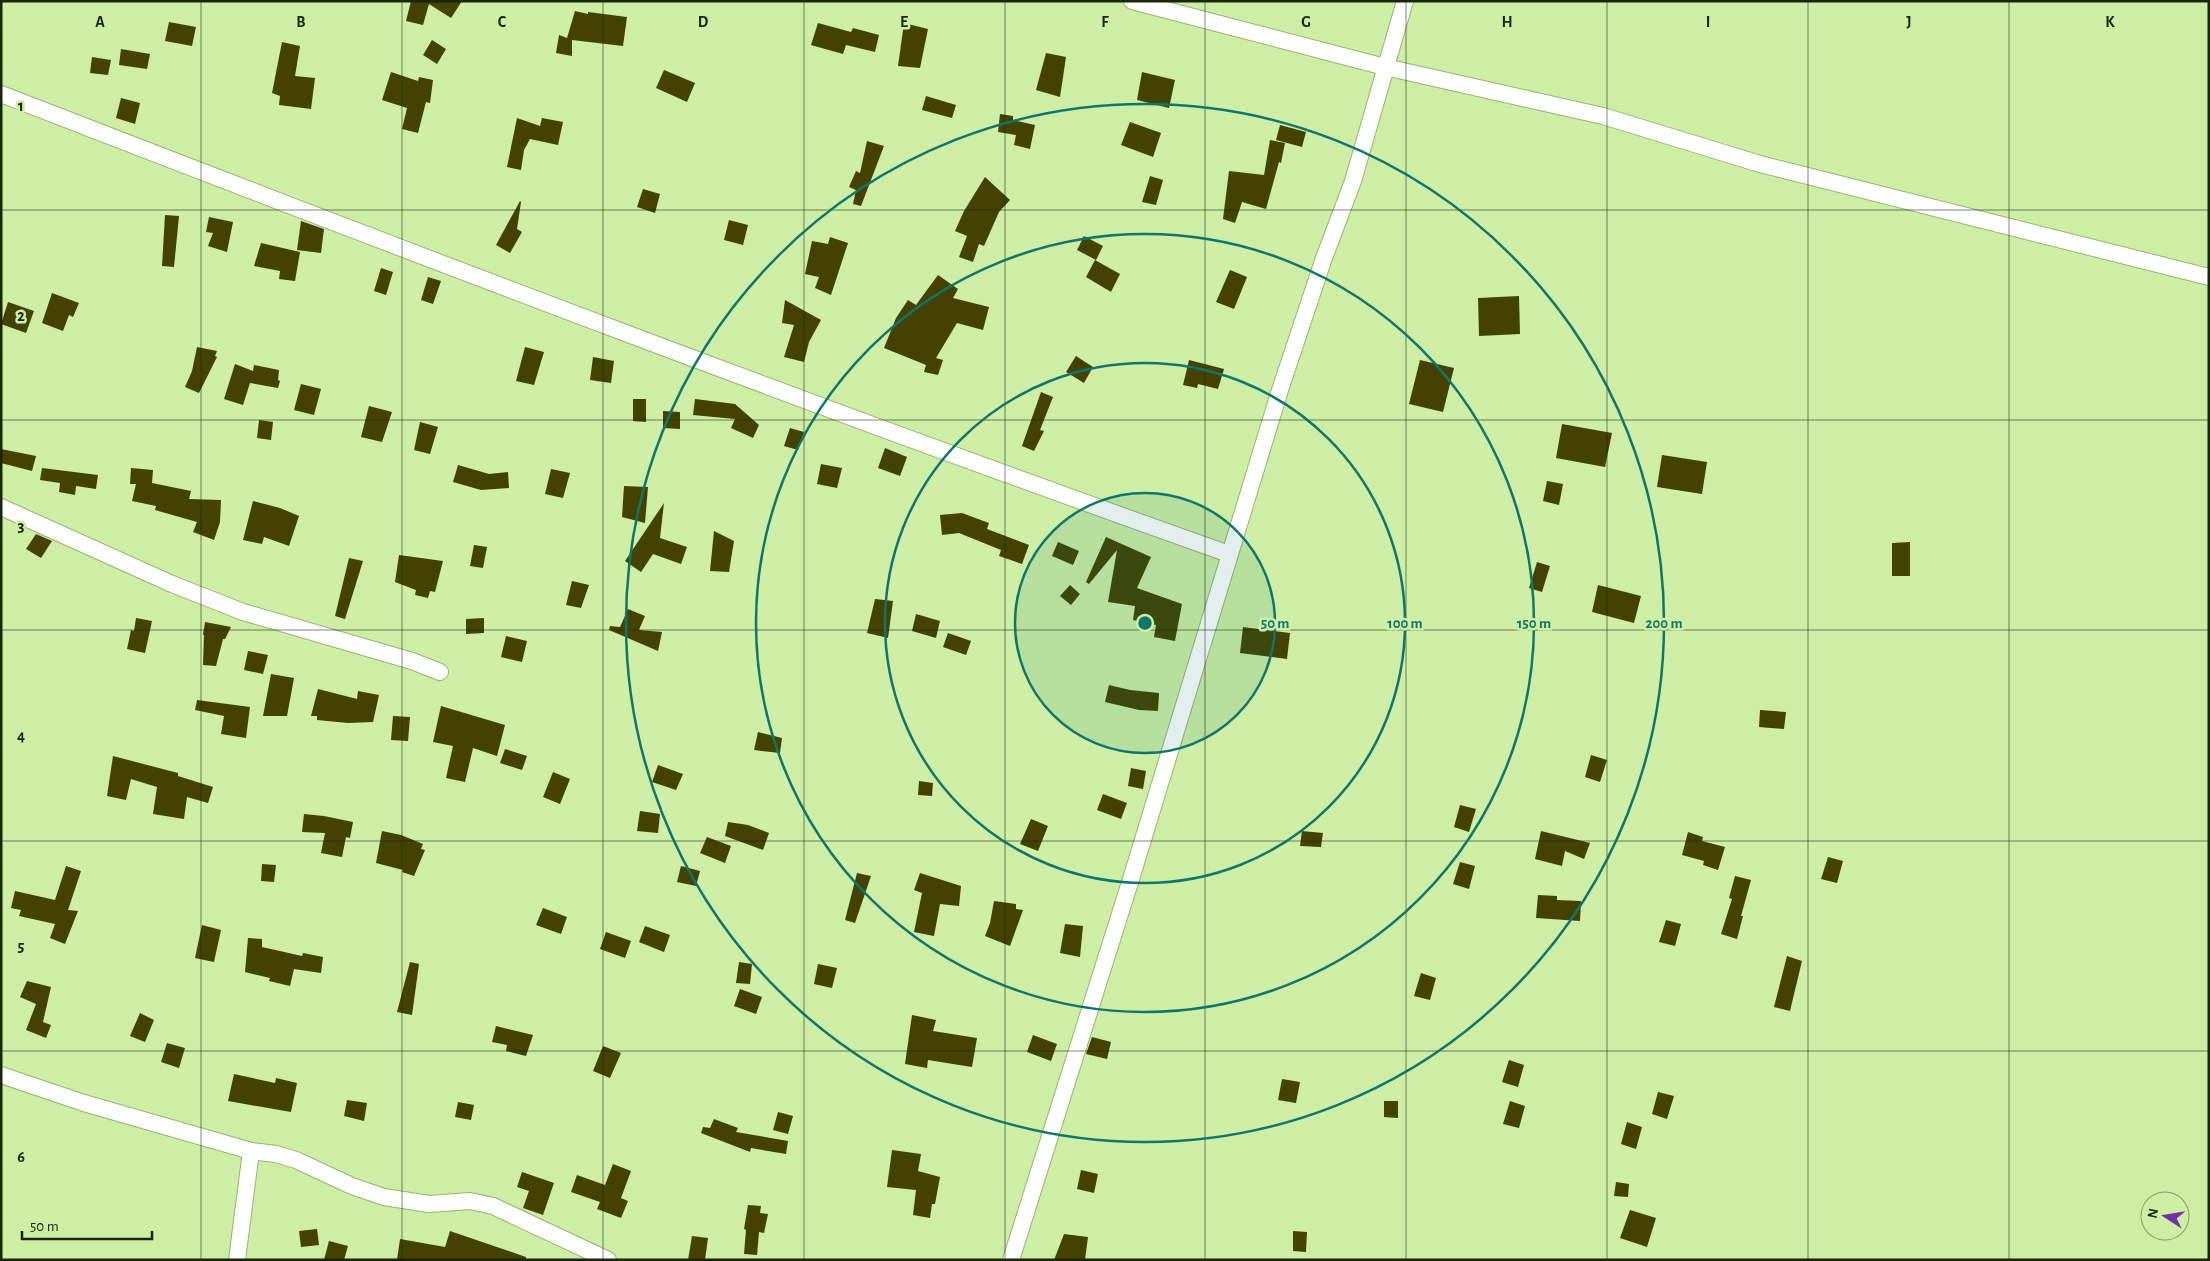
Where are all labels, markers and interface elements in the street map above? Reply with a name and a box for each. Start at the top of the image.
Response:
text: A [95,14,105,30]
text: B [296,14,306,30]
text: C [498,14,507,30]
text: D [698,14,709,30]
text: E [900,14,908,30]
text: F [1101,14,1109,30]
text: G [1301,14,1311,30]
text: H [1501,14,1513,30]
text: I [1706,14,1710,30]
text: J [1906,14,1912,30]
text: K [2105,14,2115,30]
text: 1 [18,98,24,114]
text: 2 [17,308,25,324]
text: 3 [18,518,25,534]
centre of rings [1136,614,1154,632]
text: 50 m [1261,616,1289,631]
text: 100 m [1387,616,1423,631]
text: 150 m [1517,616,1551,631]
text: 200 m [1645,616,1683,631]
text: 4 [17,728,25,744]
text: 5 [18,938,25,954]
text: 6 [17,1149,25,1165]
north arrow [2140,1191,2190,1241]
text: N [2145,1207,2161,1220]
scale bar [22,1208,152,1240]
text: 50 m [30,1219,59,1234]

